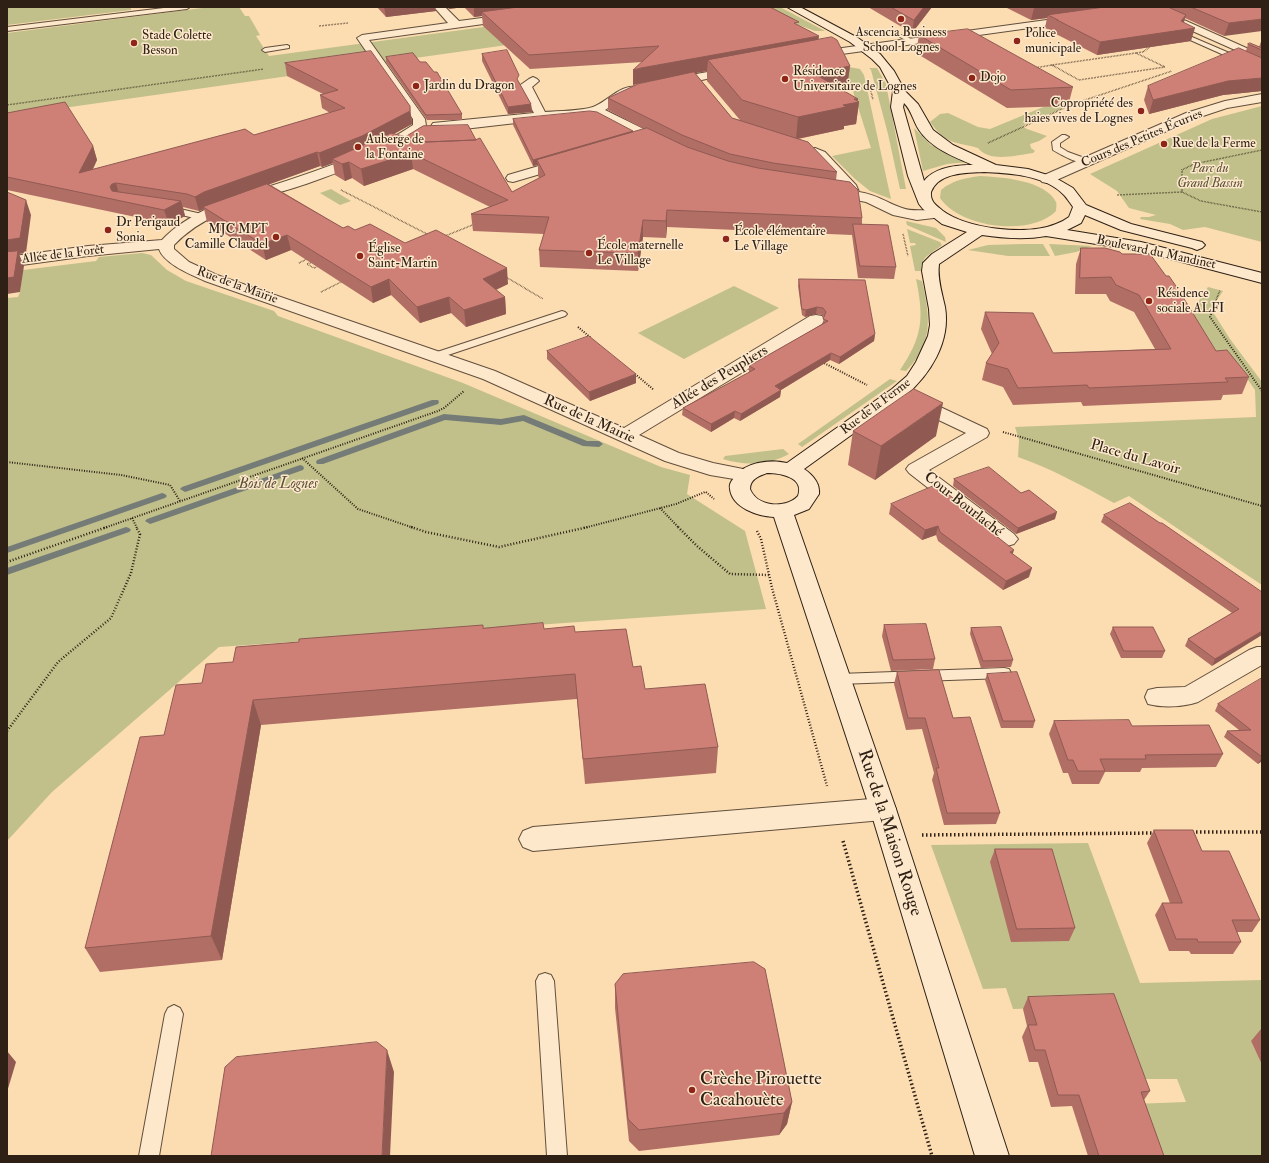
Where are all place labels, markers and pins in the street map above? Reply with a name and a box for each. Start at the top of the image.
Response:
marker: Ascencia Business School Lognes [896,14,906,24]
place label: Ascencia Business School Lognes [855,25,947,56]
place label: Police municipale [1025,26,1081,57]
place label: Stade Colette Besson [142,28,212,59]
marker: Police municipale [1012,36,1022,46]
marker: Stade Colette Besson [129,38,139,48]
place label: Résidence Universitaire de Lognes [793,64,917,95]
place label: Dojo [980,70,1006,86]
marker: Dojo [967,73,977,83]
marker: Résidence Universitaire de Lognes [780,74,790,84]
place label: Jardin du Dragon [424,78,514,94]
marker: Jardin du Dragon [411,81,421,91]
place label: Copropriété des haies vives de Lognes [1024,96,1133,127]
marker: Copropriété des haies vives de Lognes [1136,106,1146,116]
place label: Auberge de la Fontaine [366,132,424,163]
place label: Rue de la Ferme [1172,136,1256,152]
marker: Rue de la Ferme [1159,139,1169,149]
marker: Auberge de la Fontaine [353,142,363,152]
place label: Dr Perigaud Sonia [116,215,180,246]
place label: MJC MPT Camille Claudel [185,222,268,253]
place label: École élémentaire Le Village [734,224,826,255]
marker: Dr Perigaud Sonia [103,225,113,235]
marker: MJC MPT Camille Claudel [271,232,281,242]
marker: École élémentaire Le Village [721,234,731,244]
place label: École maternelle Le Village [597,238,683,269]
place label: Église Saint-Martin [368,241,437,272]
marker: École maternelle Le Village [584,248,594,258]
marker: Église Saint-Martin [355,251,365,261]
place label: Résidence sociale ALFI [1157,286,1224,317]
marker: Résidence sociale ALFI [1144,296,1154,306]
place label: Crèche Pirouette Cacahouète [700,1069,822,1112]
marker: Crèche Pirouette Cacahouète [687,1085,697,1095]

